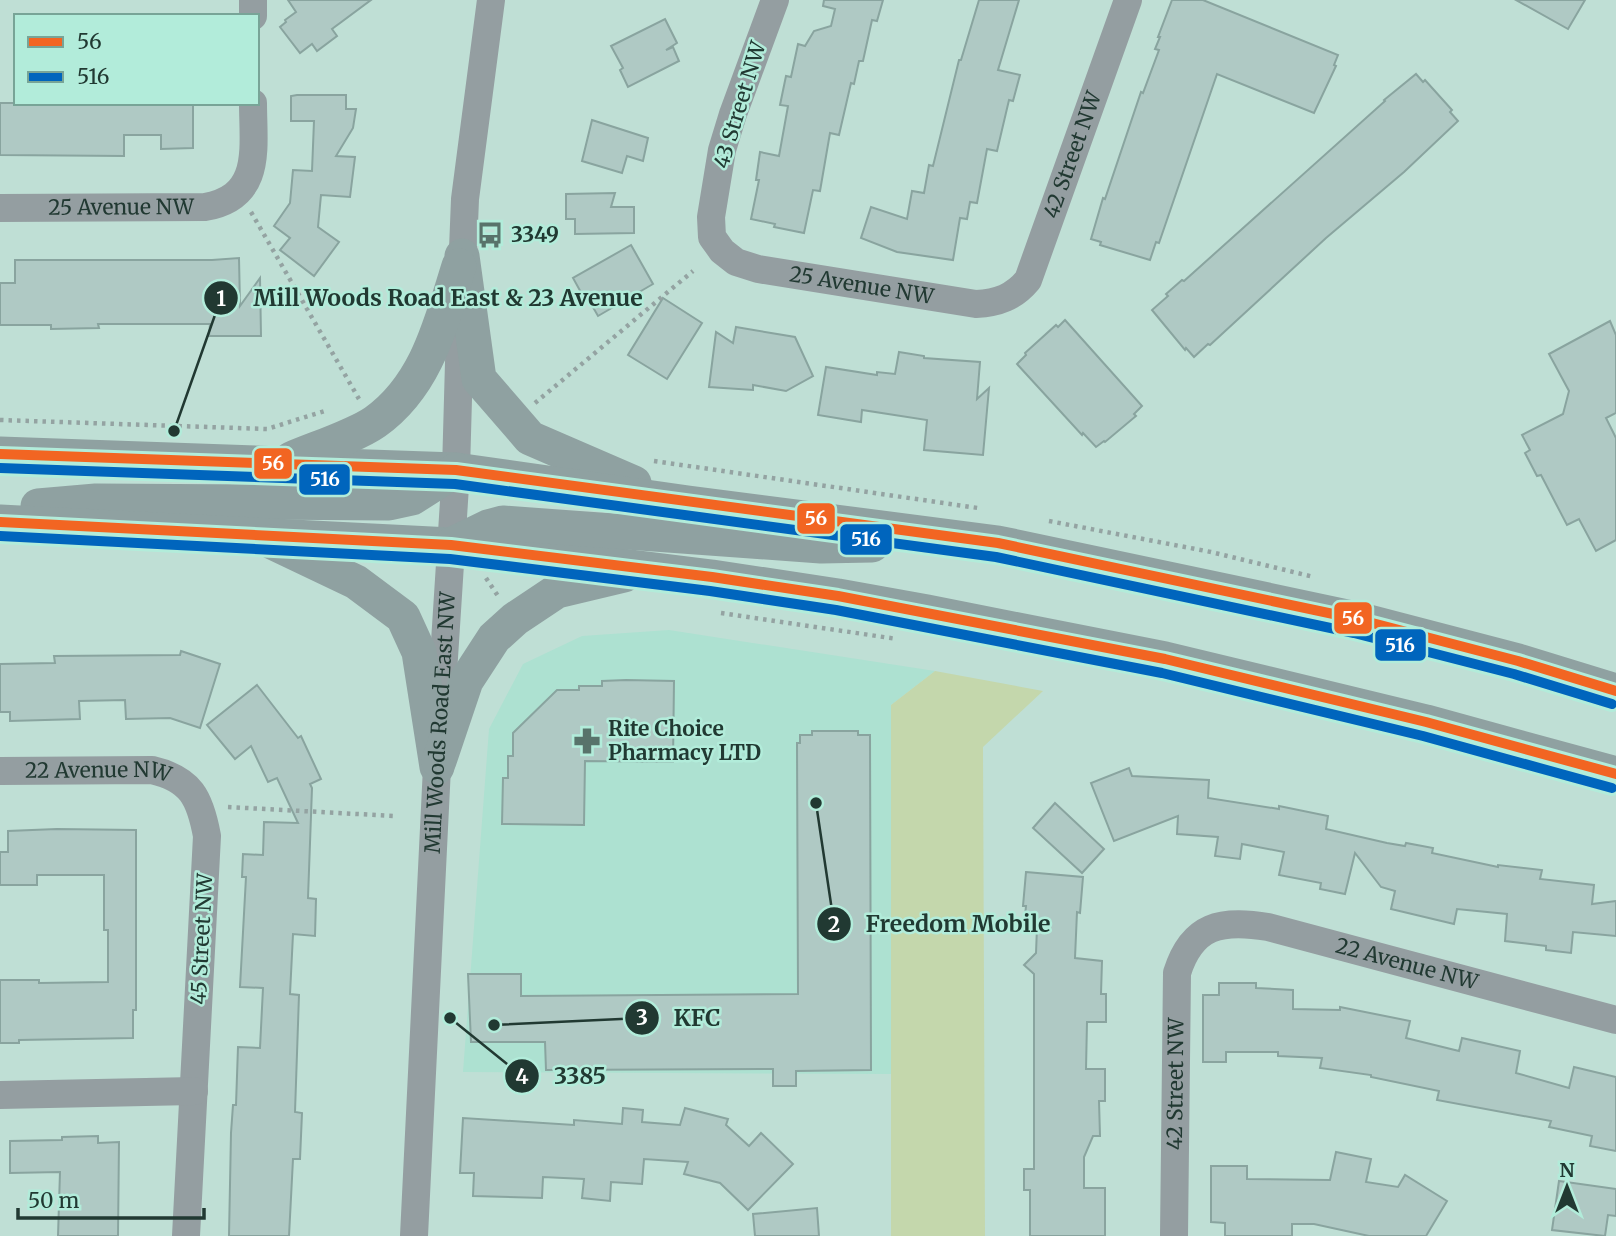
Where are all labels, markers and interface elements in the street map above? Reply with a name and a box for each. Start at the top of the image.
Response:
legend [14,14,259,105]
text: 56 [77,28,102,55]
street label: 43 Street NW [707,37,772,172]
text: 516 [77,63,110,90]
street label: 42 Street NW [1037,87,1108,222]
street label: 25 Avenue NW [48,193,195,221]
bus stop icon: 3349 [475,220,505,250]
place label: 3349 [511,221,559,248]
street label: 25 Avenue NW [788,260,937,310]
callout: Mill Woods Road East & 23 Avenue [204,276,656,320]
text: Mill Woods Road East & 23 Avenue [253,283,643,312]
text: 1 [216,285,226,312]
line badge: 56 [253,447,293,480]
text: 56 [262,451,284,475]
line badge: 516 [298,463,351,496]
text: 516 [310,467,340,491]
line badge: 56 [796,502,836,535]
text: 56 [805,506,827,530]
line badge: 516 [839,523,893,556]
text: 516 [851,527,881,551]
street label: Mill Woods Road East NW [419,590,461,854]
line badge: 56 [1333,601,1373,635]
text: 56 [1342,606,1364,630]
line badge: 516 [1374,628,1427,662]
text: 516 [1385,633,1415,657]
place label: Rite Choice Pharmacy LTD [608,715,761,766]
pharmacy icon: Rite Choice Pharmacy LTD [572,726,602,756]
street label: 22 Avenue NW [25,756,176,788]
street label: 45 Street NW [185,872,218,1005]
callout: Freedom Mobile [817,902,1064,946]
text: Freedom Mobile [866,909,1050,938]
text: 2 [828,911,840,938]
street label: 22 Avenue NW [1333,932,1482,996]
callout: KFC [624,996,734,1040]
text: KFC [674,1003,720,1032]
text: 3 [636,1004,648,1031]
street label: 42 Street NW [1161,1017,1190,1150]
callout: 3385 [505,1054,620,1098]
text: 3385 [554,1061,606,1090]
text: 4 [515,1063,529,1090]
north arrow [1532,1152,1602,1222]
text: N [1559,1158,1575,1182]
scale bar [18,1176,203,1220]
text: 50 m [28,1187,79,1214]

